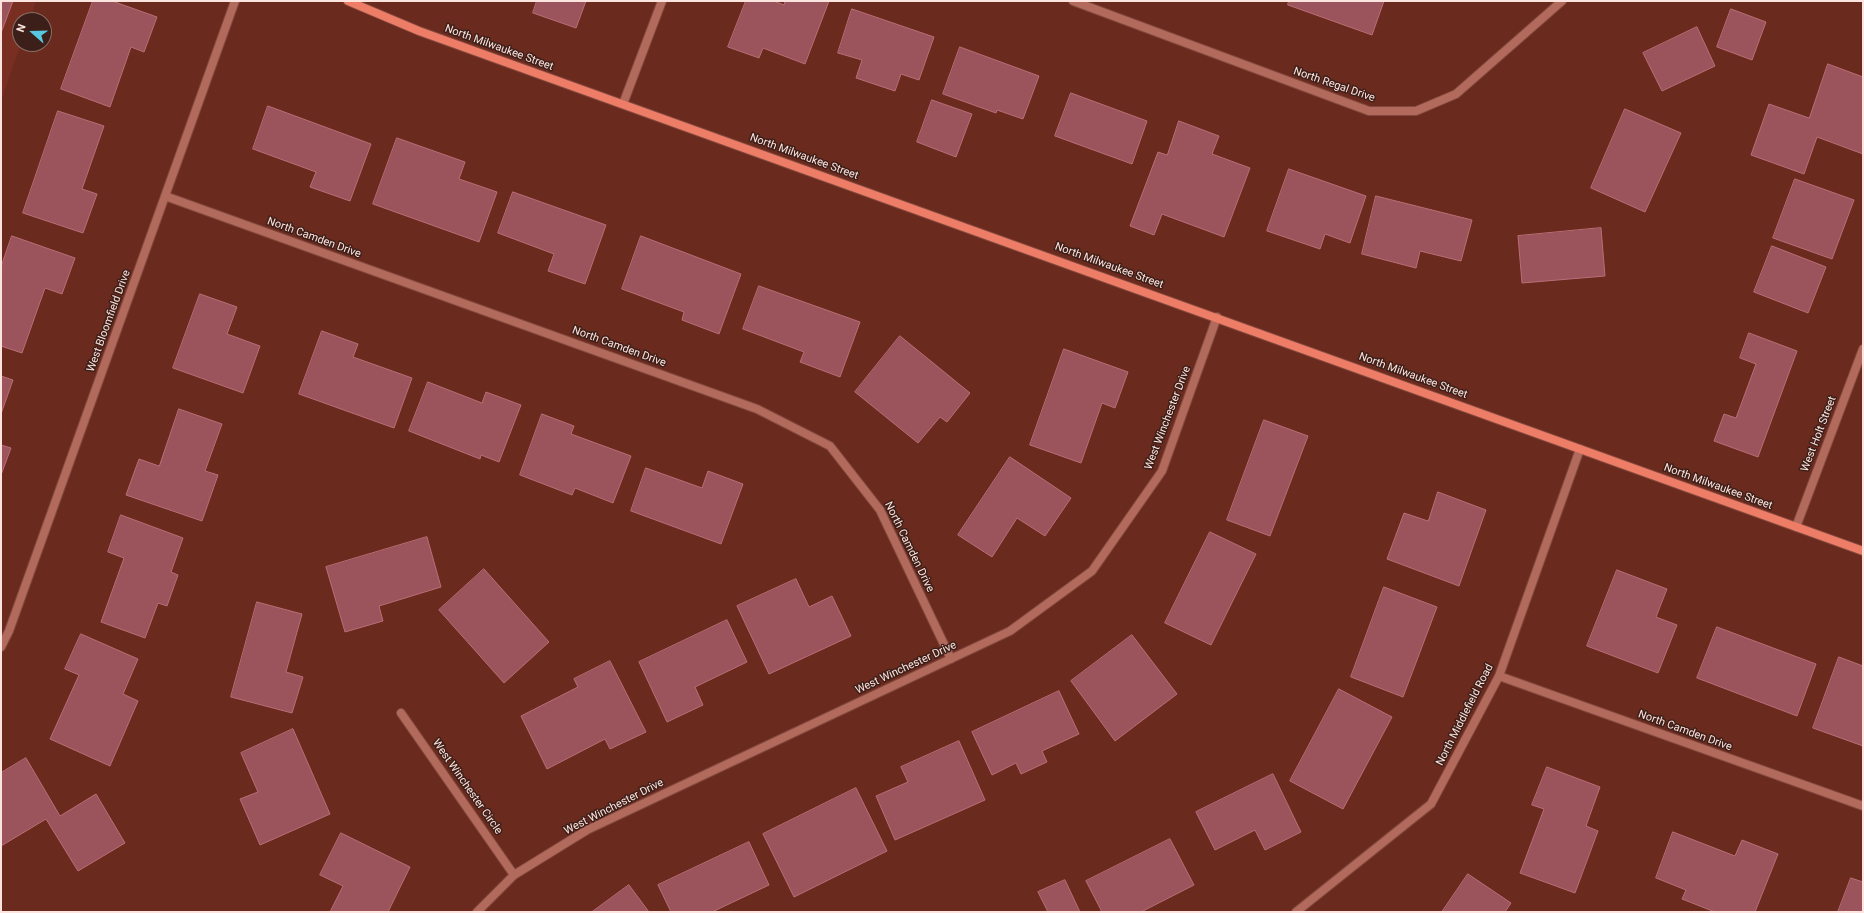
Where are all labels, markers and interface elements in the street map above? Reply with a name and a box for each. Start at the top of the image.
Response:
north arrow [12,12,52,52]
text: N [14,22,29,34]
street label: North Milwaukee Street [443,22,555,74]
street label: North Regal Drive [1291,65,1377,105]
street label: North Milwaukee Street [748,131,860,183]
street label: North Camden Drive [265,215,363,261]
street label: North Milwaukee Street [1053,240,1165,292]
street label: West Bloomfield Drive [84,268,134,374]
street label: North Camden Drive [570,324,668,370]
street label: North Milwaukee Street [1357,350,1469,402]
street label: West Winchester Drive [1142,364,1194,472]
street label: West Holt Street [1799,394,1839,474]
street label: North Milwaukee Street [1662,461,1774,513]
street label: North Camden Drive [881,500,937,594]
street label: West Winchester Drive [853,639,959,697]
street label: North Middlefield Road [1434,662,1496,768]
street label: North Camden Drive [1636,708,1734,754]
street label: West Winchester Circle [429,737,505,837]
street label: West Winchester Drive [562,776,666,838]

